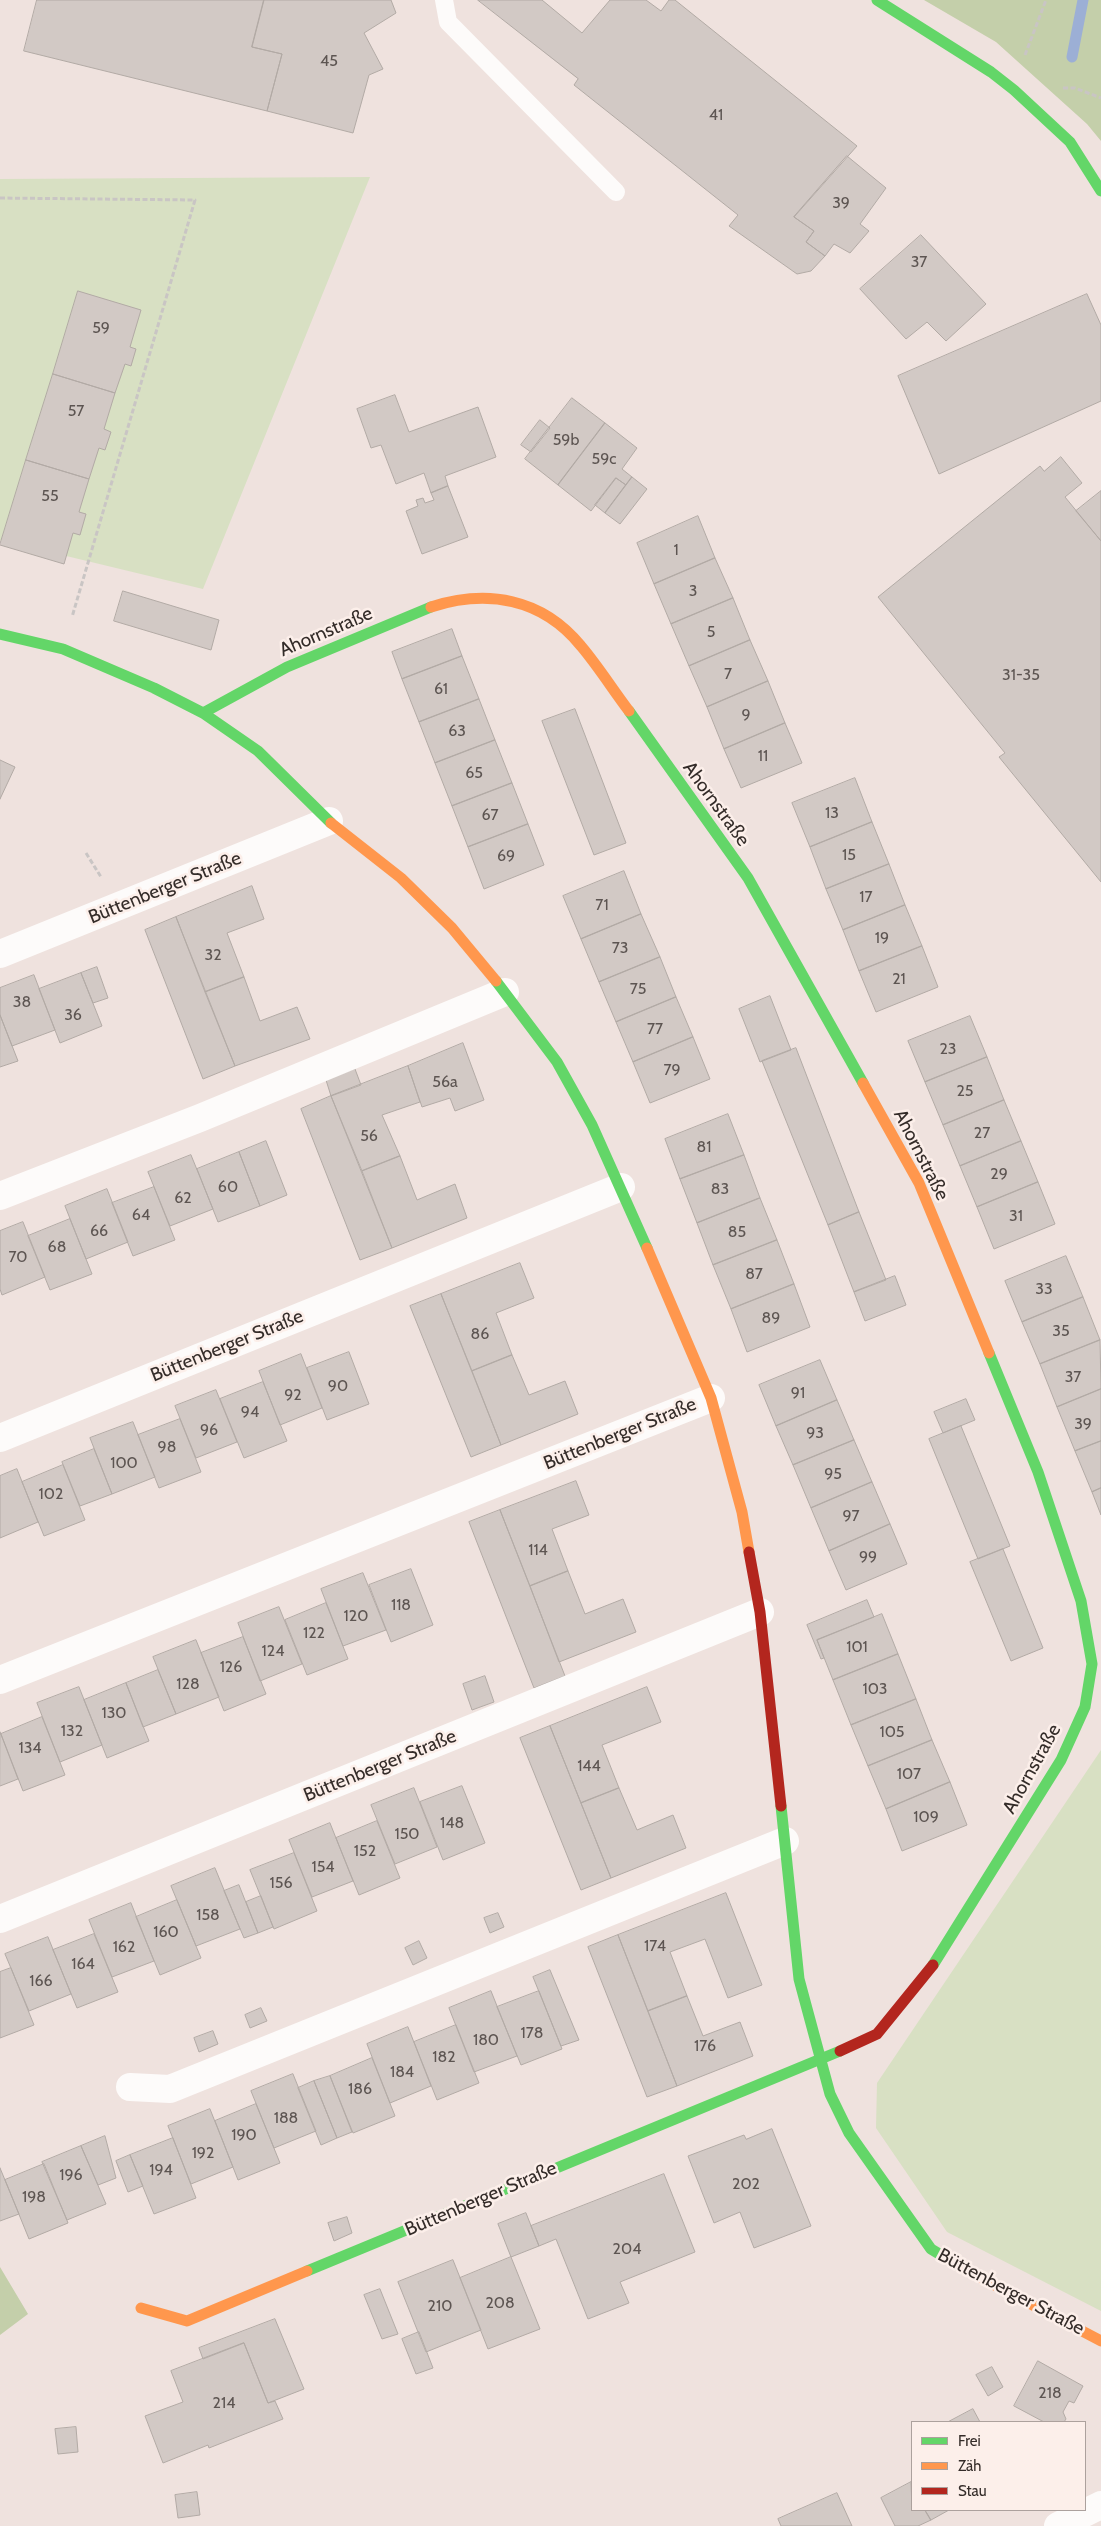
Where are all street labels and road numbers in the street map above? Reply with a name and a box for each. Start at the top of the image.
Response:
street label: Ahornstraße [276,602,376,662]
street label: Ahornstraße [678,757,754,851]
street label: Büttenberger Straße [85,847,245,929]
street label: Ahornstraße [888,1106,954,1204]
street label: Büttenberger Straße [147,1305,307,1387]
street label: Büttenberger Straße [540,1393,700,1475]
street label: Ahornstraße [998,1720,1066,1818]
street label: Büttenberger Straße [300,1725,460,1807]
street label: Büttenberger Straße [402,2157,560,2241]
street label: Büttenberger Straße [934,2244,1088,2340]

